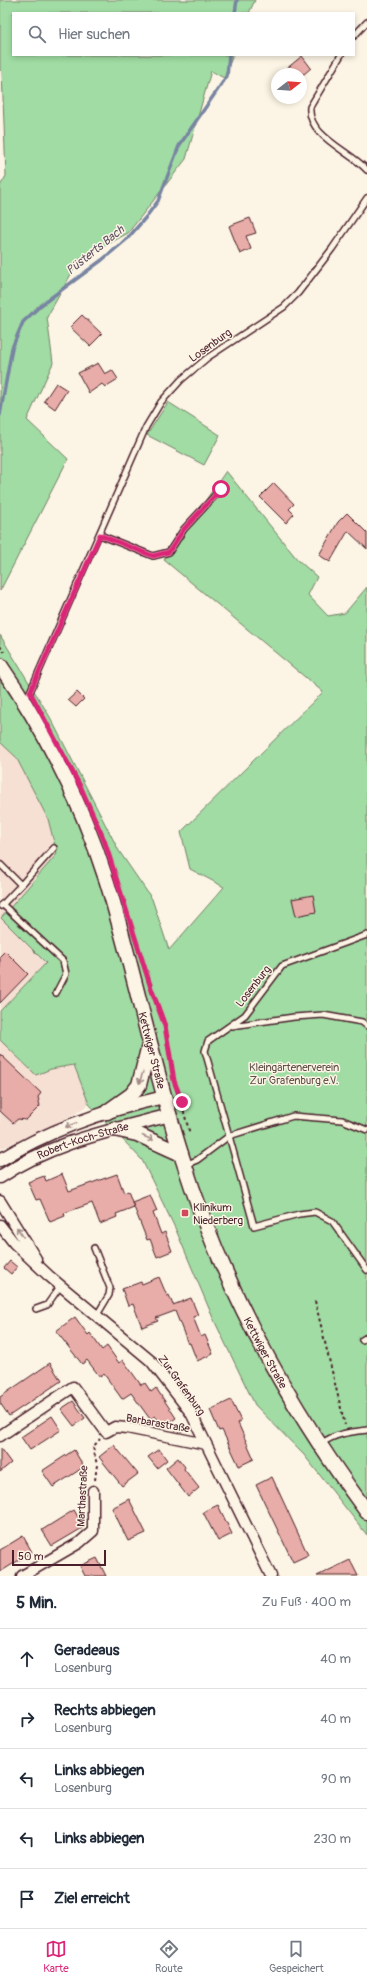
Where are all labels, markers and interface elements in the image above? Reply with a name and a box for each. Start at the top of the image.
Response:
search box [12,12,355,56]
icon: search [26,23,48,45]
text: Hier suchen [58,25,130,44]
north arrow [271,68,307,104]
water label: Püsterts Bach [63,222,128,278]
street label: Losenburg [187,326,234,365]
route start [212,480,230,498]
street label: Losenburg [233,963,274,1010]
street label: Kettwiger Straße [135,1011,168,1091]
park label: Kleingärtenerverein Zur Grafenburg e.V. [249,1061,339,1087]
one-way arrow [137,1072,144,1085]
route end [173,1093,191,1111]
street label: Robert-Koch-Straße [35,1120,131,1162]
one-way arrow [65,1122,77,1130]
one-way arrow [142,1135,154,1143]
place label: Klinikum Niederberg [193,1201,243,1227]
marker: Klinikum Niederberg [180,1208,190,1218]
one-way arrow [16,1227,25,1238]
street label: Kettwiger Straße [241,1315,290,1391]
street label: Zur Grafenburg [155,1353,208,1418]
street label: Barbarastraße [125,1411,191,1436]
street label: Marthastraße [74,1464,91,1527]
scale bar [12,1548,106,1567]
text: 50 m [18,1550,44,1563]
text: 5 Min. [16,1592,57,1613]
text: Zu Fuß · 400 m [262,1594,351,1610]
text: Geradeaus [54,1641,120,1660]
icon: ahead [16,1648,38,1670]
text: 40 m [320,1651,351,1667]
text: Losenburg [54,1660,112,1676]
text: Rechts abbiegen [54,1701,156,1720]
icon: right [16,1708,38,1730]
text: 40 m [320,1711,351,1727]
text: Losenburg [54,1720,112,1736]
text: Links abbiegen [54,1761,145,1780]
icon: left [16,1768,38,1790]
text: 90 m [321,1771,351,1787]
text: Losenburg [54,1780,112,1796]
icon: left [16,1828,38,1850]
text: Links abbiegen [54,1829,145,1848]
text: 230 m [314,1831,351,1847]
icon: arrive [16,1888,38,1910]
text: Ziel erreicht [54,1889,130,1908]
tab: Karte [43,1938,69,1975]
tab: Route [155,1938,183,1975]
tab: Gespeichert [269,1938,324,1975]

